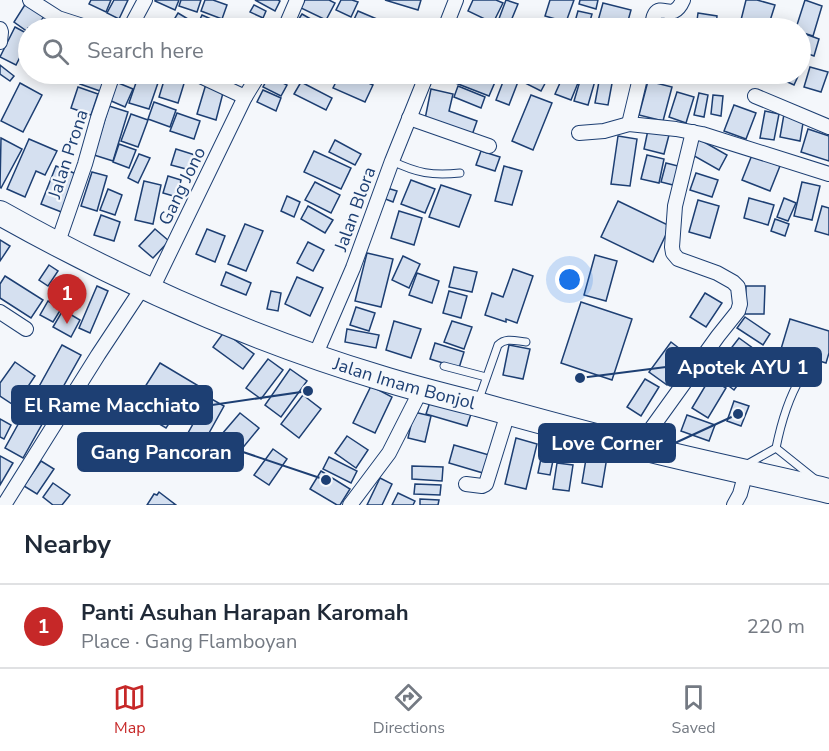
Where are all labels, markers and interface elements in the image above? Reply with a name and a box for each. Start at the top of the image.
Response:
search box [18,18,811,84]
icon: search [39,35,72,68]
text: Search here [87,36,204,66]
street label: Jalan Prona [42,106,94,203]
street label: Gang Jono [153,143,211,229]
street label: Jalan Blora [328,163,381,256]
your location [555,265,584,294]
pin: 1 [48,274,86,324]
callout: Apotek AYU 1 [666,348,821,386]
street label: Jalan Imam Bonjol [329,351,479,415]
text: Apotek AYU 1 [678,354,808,381]
callout: El Rame Macchiato [12,386,212,424]
text: El Rame Macchiato [24,392,200,419]
callout: Love Corner [539,424,675,462]
text: Love Corner [551,430,663,457]
callout: Gang Pancoran [78,433,243,471]
text: Gang Pancoran [90,439,232,466]
text: Nearby [24,527,111,562]
text: Panti Asuhan Harapan Karomah [81,598,409,628]
text: 1 [38,613,50,640]
text: 220 m [747,613,805,640]
text: Place · Gang Flamboyan [81,628,297,655]
tab: Map [113,681,146,739]
tab: Directions [373,681,445,739]
tab: Saved [672,681,716,739]

